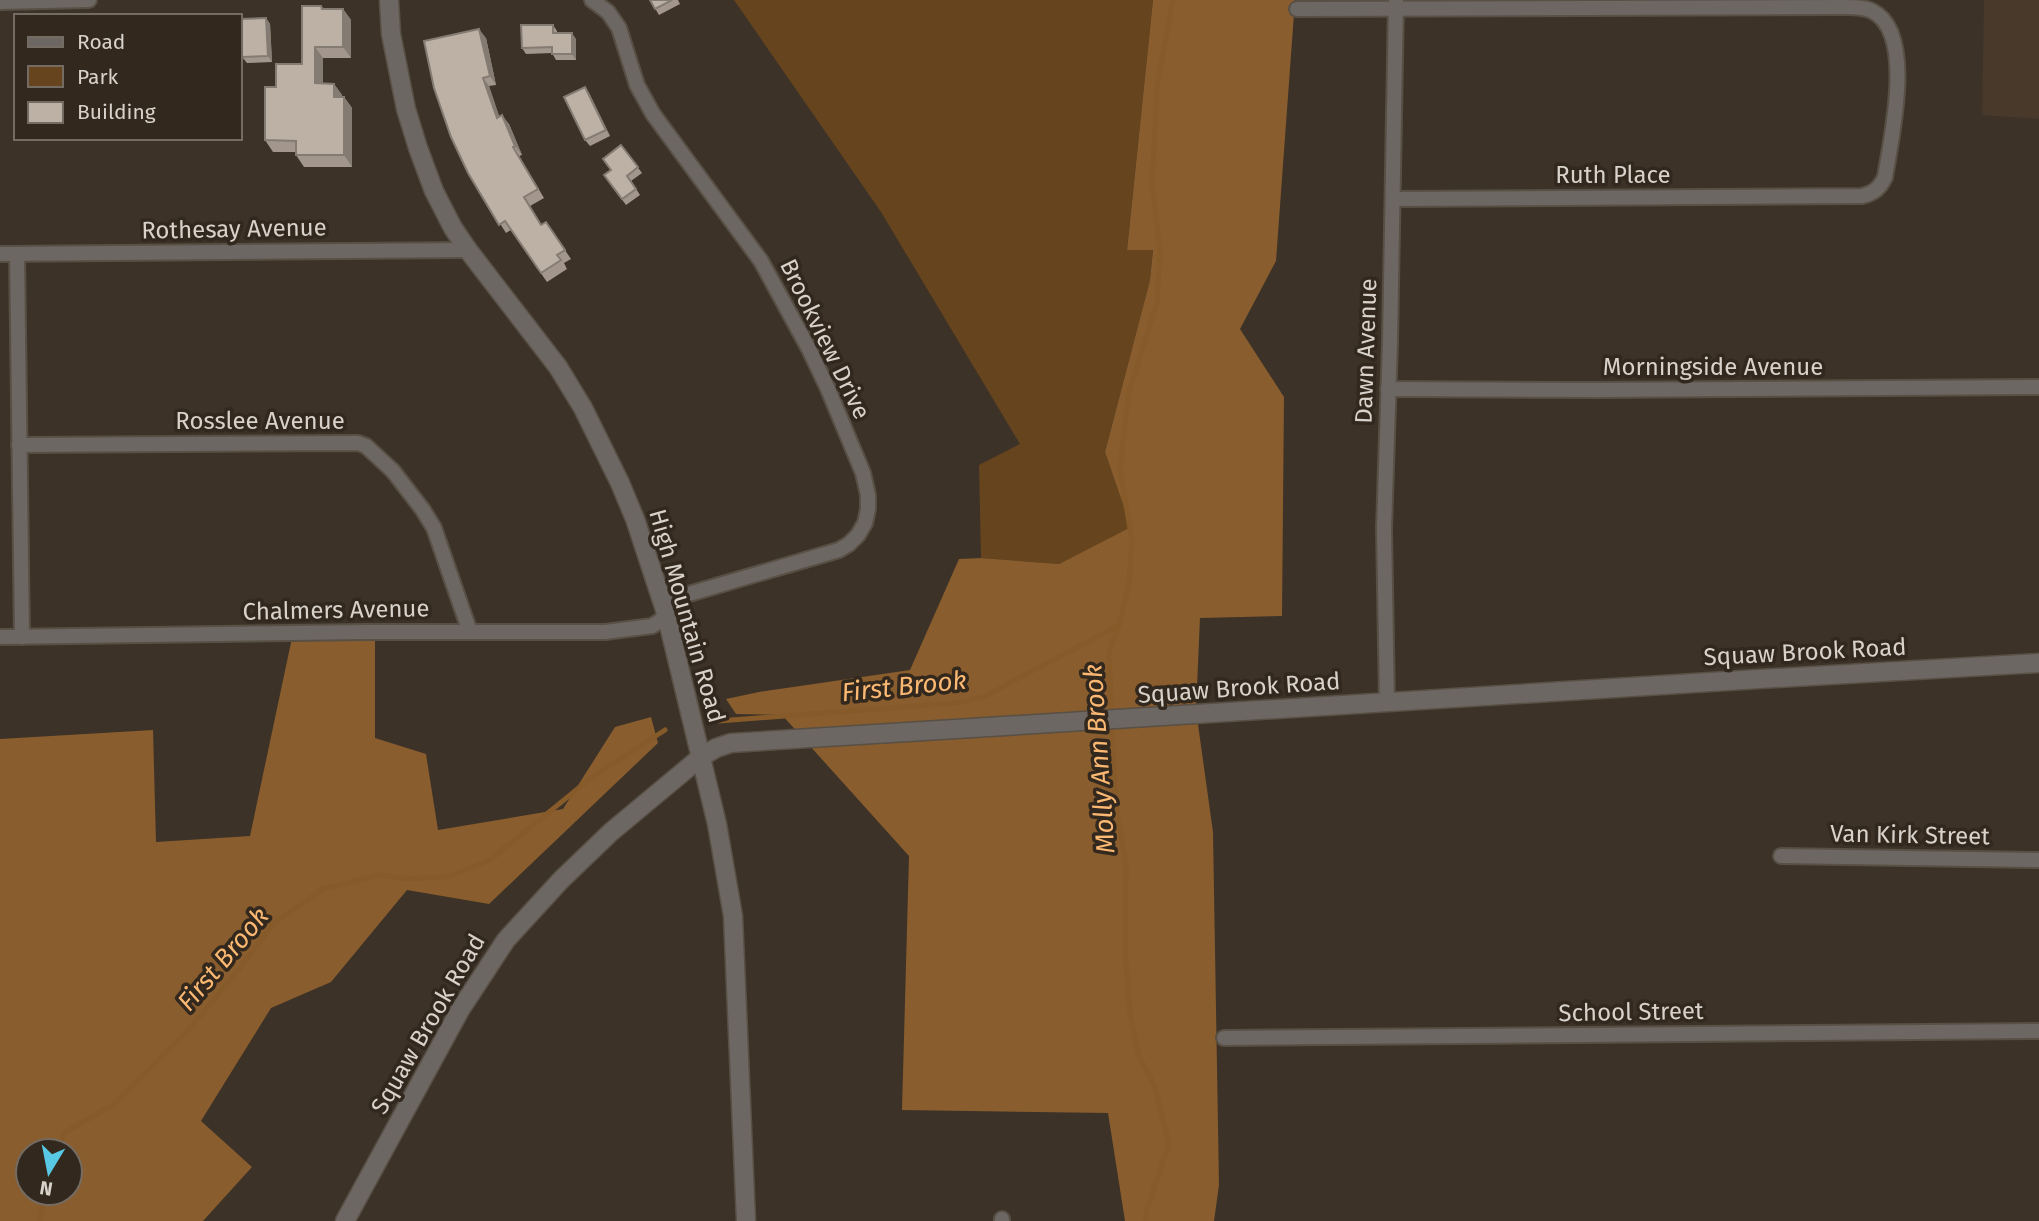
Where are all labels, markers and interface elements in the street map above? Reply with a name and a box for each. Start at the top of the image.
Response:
legend [14,14,242,140]
text: Road [77,29,125,55]
text: Park [77,64,119,90]
text: Building [77,99,156,125]
street label: Ruth Place [1555,161,1671,189]
street label: Rothesay Avenue [141,213,327,245]
street label: Brookview Drive [774,254,876,424]
street label: Dawn Avenue [1349,278,1383,424]
street label: Morningside Avenue [1603,353,1823,381]
street label: Rosslee Avenue [175,407,345,435]
street label: High Mountain Road [643,506,731,726]
street label: Chalmers Avenue [242,594,430,626]
street label: Squaw Brook Road [1703,633,1907,671]
water label: Molly Ann Brook [1077,663,1122,855]
water label: First Brook [840,665,968,708]
street label: Squaw Brook Road [1137,667,1341,709]
street label: Van Kirk Street [1830,820,1990,850]
water label: First Brook [171,901,276,1017]
street label: Squaw Brook Road [365,929,491,1119]
street label: School Street [1558,997,1704,1027]
north arrow [14,1137,84,1207]
text: N [38,1176,54,1201]

